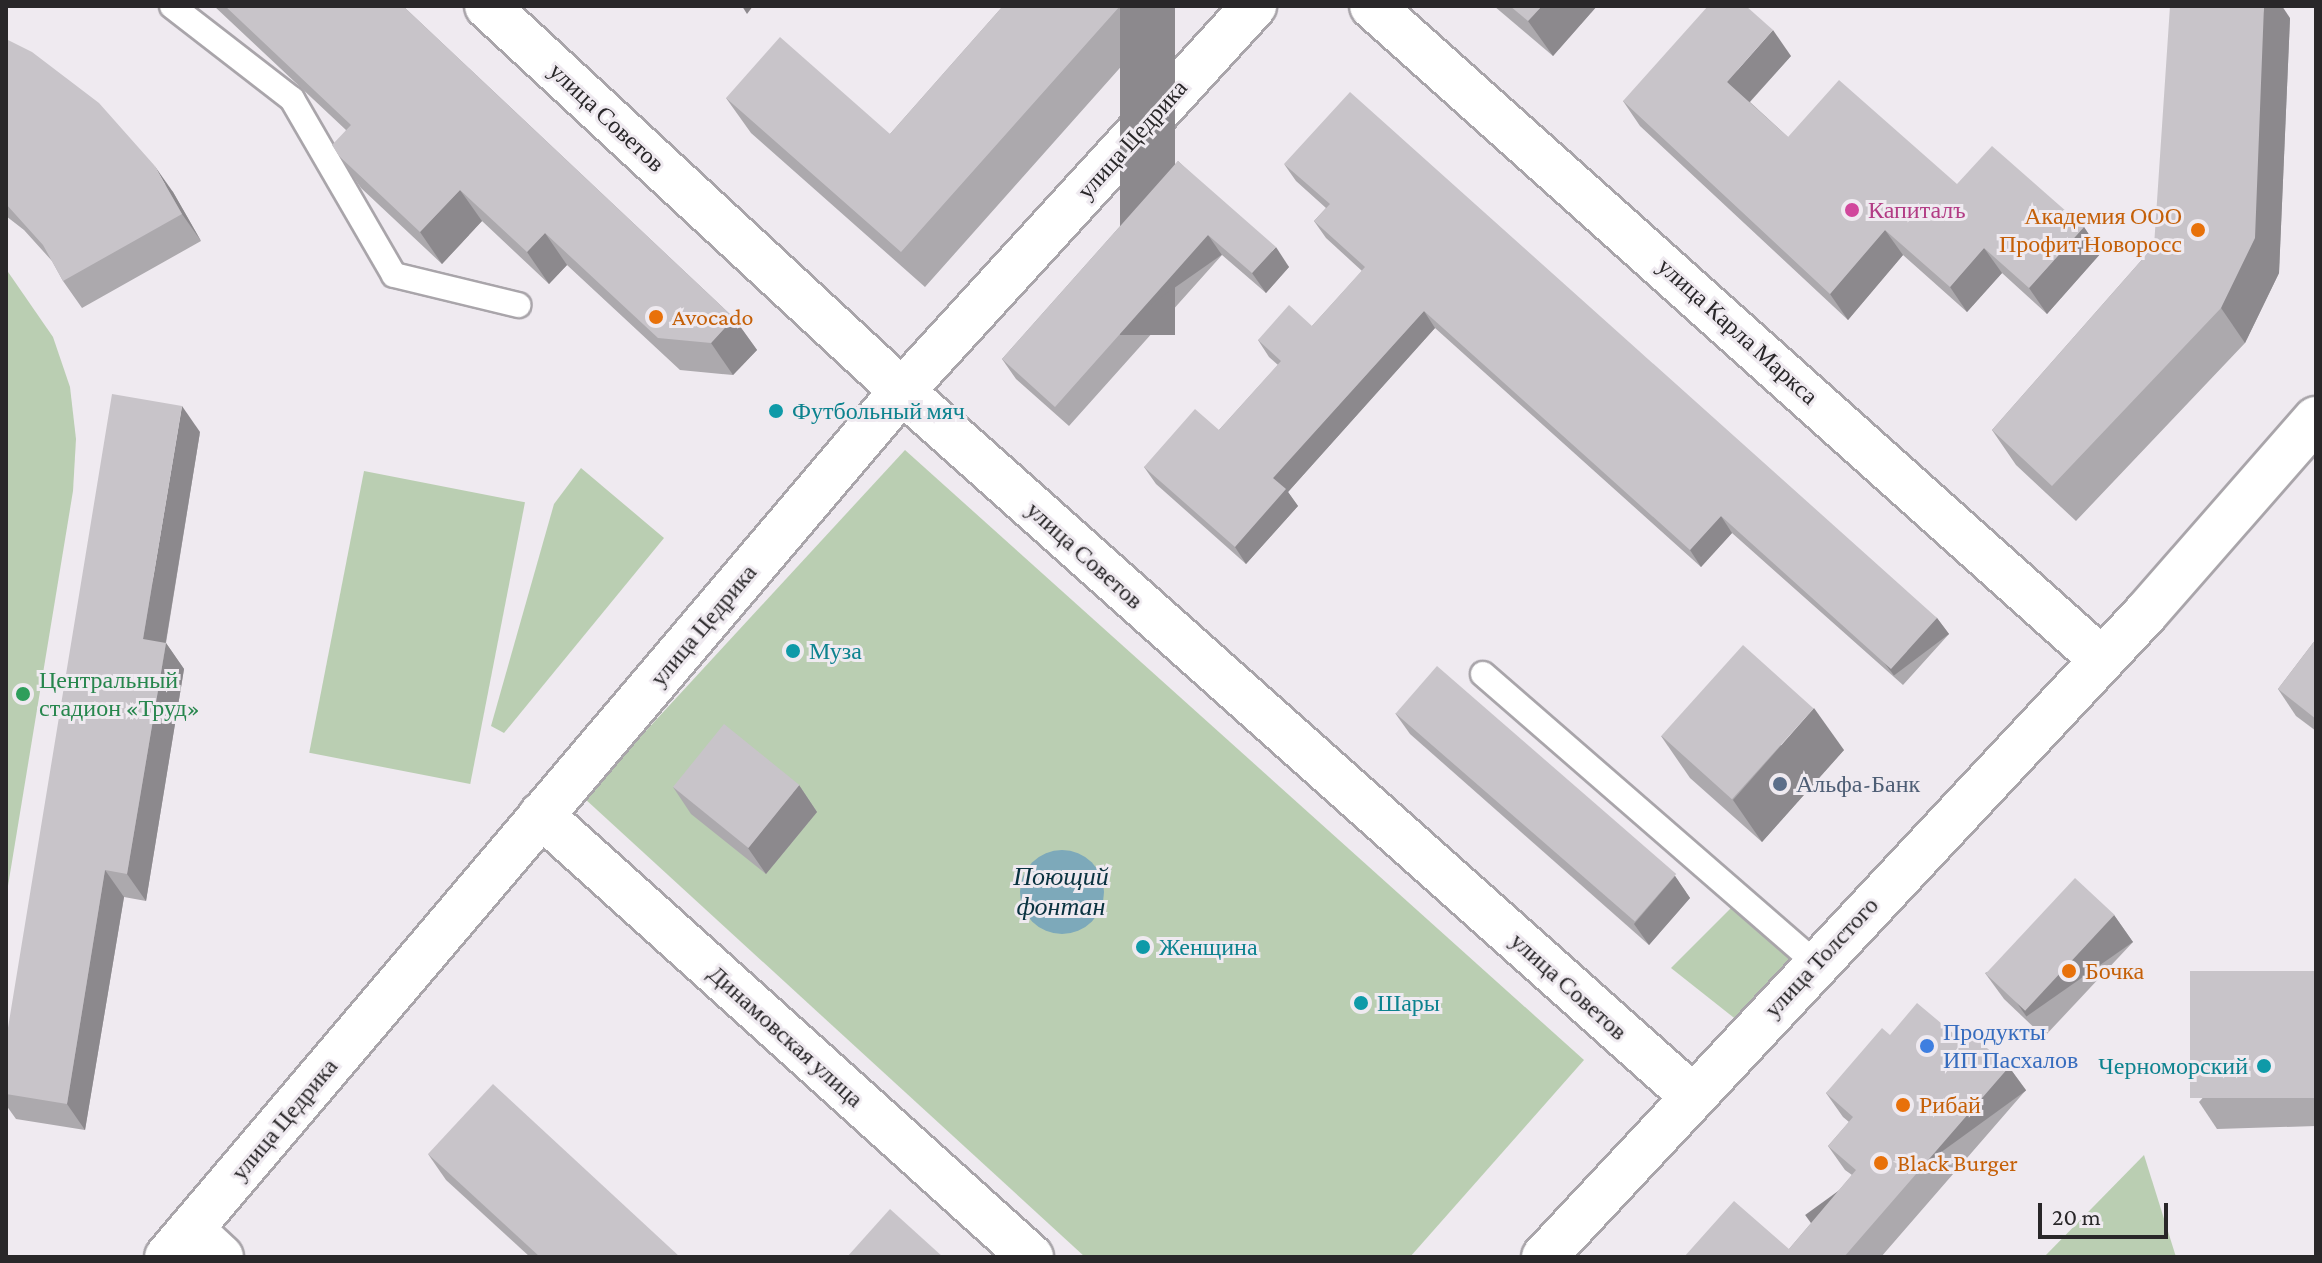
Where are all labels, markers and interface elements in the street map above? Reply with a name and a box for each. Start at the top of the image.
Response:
street label: улица Советов [543,56,671,178]
street label: улица Цедрика [1071,73,1193,205]
place label: Капиталъ [1868,196,1966,224]
marker: Капиталъ [1843,201,1861,219]
place label: Академия ООО Профит Новоросс [1999,202,2182,258]
marker: Академия ООО Профит Новоросс [2189,221,2207,239]
street label: улица Карла Маркса [1652,252,1824,410]
place label: Avocado [672,303,753,331]
marker: Avocado [647,308,665,326]
place label: Футбольный мяч [792,397,965,425]
marker: Футбольный мяч [767,402,785,420]
street label: улица Советов [1021,495,1149,615]
street label: улица Цедрика [644,558,762,692]
place label: Муза [809,637,862,665]
marker: Муза [784,642,802,660]
place label: Центральный стадион «Труд» [39,666,200,722]
marker: Центральный стадион «Труд» [14,685,32,703]
place label: Альфа-Банк [1796,770,1920,798]
marker: Альфа-Банк [1771,775,1789,793]
water label: Поющий фонтан [1013,861,1109,922]
street label: улица Толстого [1758,891,1884,1023]
street label: улица Советов [1505,926,1633,1046]
place label: Женщина [1159,933,1258,961]
marker: Женщина [1134,938,1152,956]
place label: Бочка [2085,957,2144,985]
street label: Динамовская улица [703,959,869,1113]
marker: Бочка [2060,962,2078,980]
place label: Шары [1377,989,1440,1017]
marker: Шары [1352,994,1370,1012]
place label: Продукты ИП Пасхалов [1943,1018,2078,1074]
marker: Продукты ИП Пасхалов [1918,1037,1936,1055]
street label: улица Цедрика [225,1052,343,1186]
place label: Черноморский [2098,1052,2248,1080]
marker: Черноморский [2255,1057,2273,1075]
place label: Рибай [1919,1091,1981,1119]
marker: Рибай [1894,1096,1912,1114]
place label: Black Burger [1897,1149,2018,1177]
marker: Black Burger [1872,1154,1890,1172]
scale bar [2042,1187,2172,1237]
text: 20 m [2052,1203,2101,1230]

